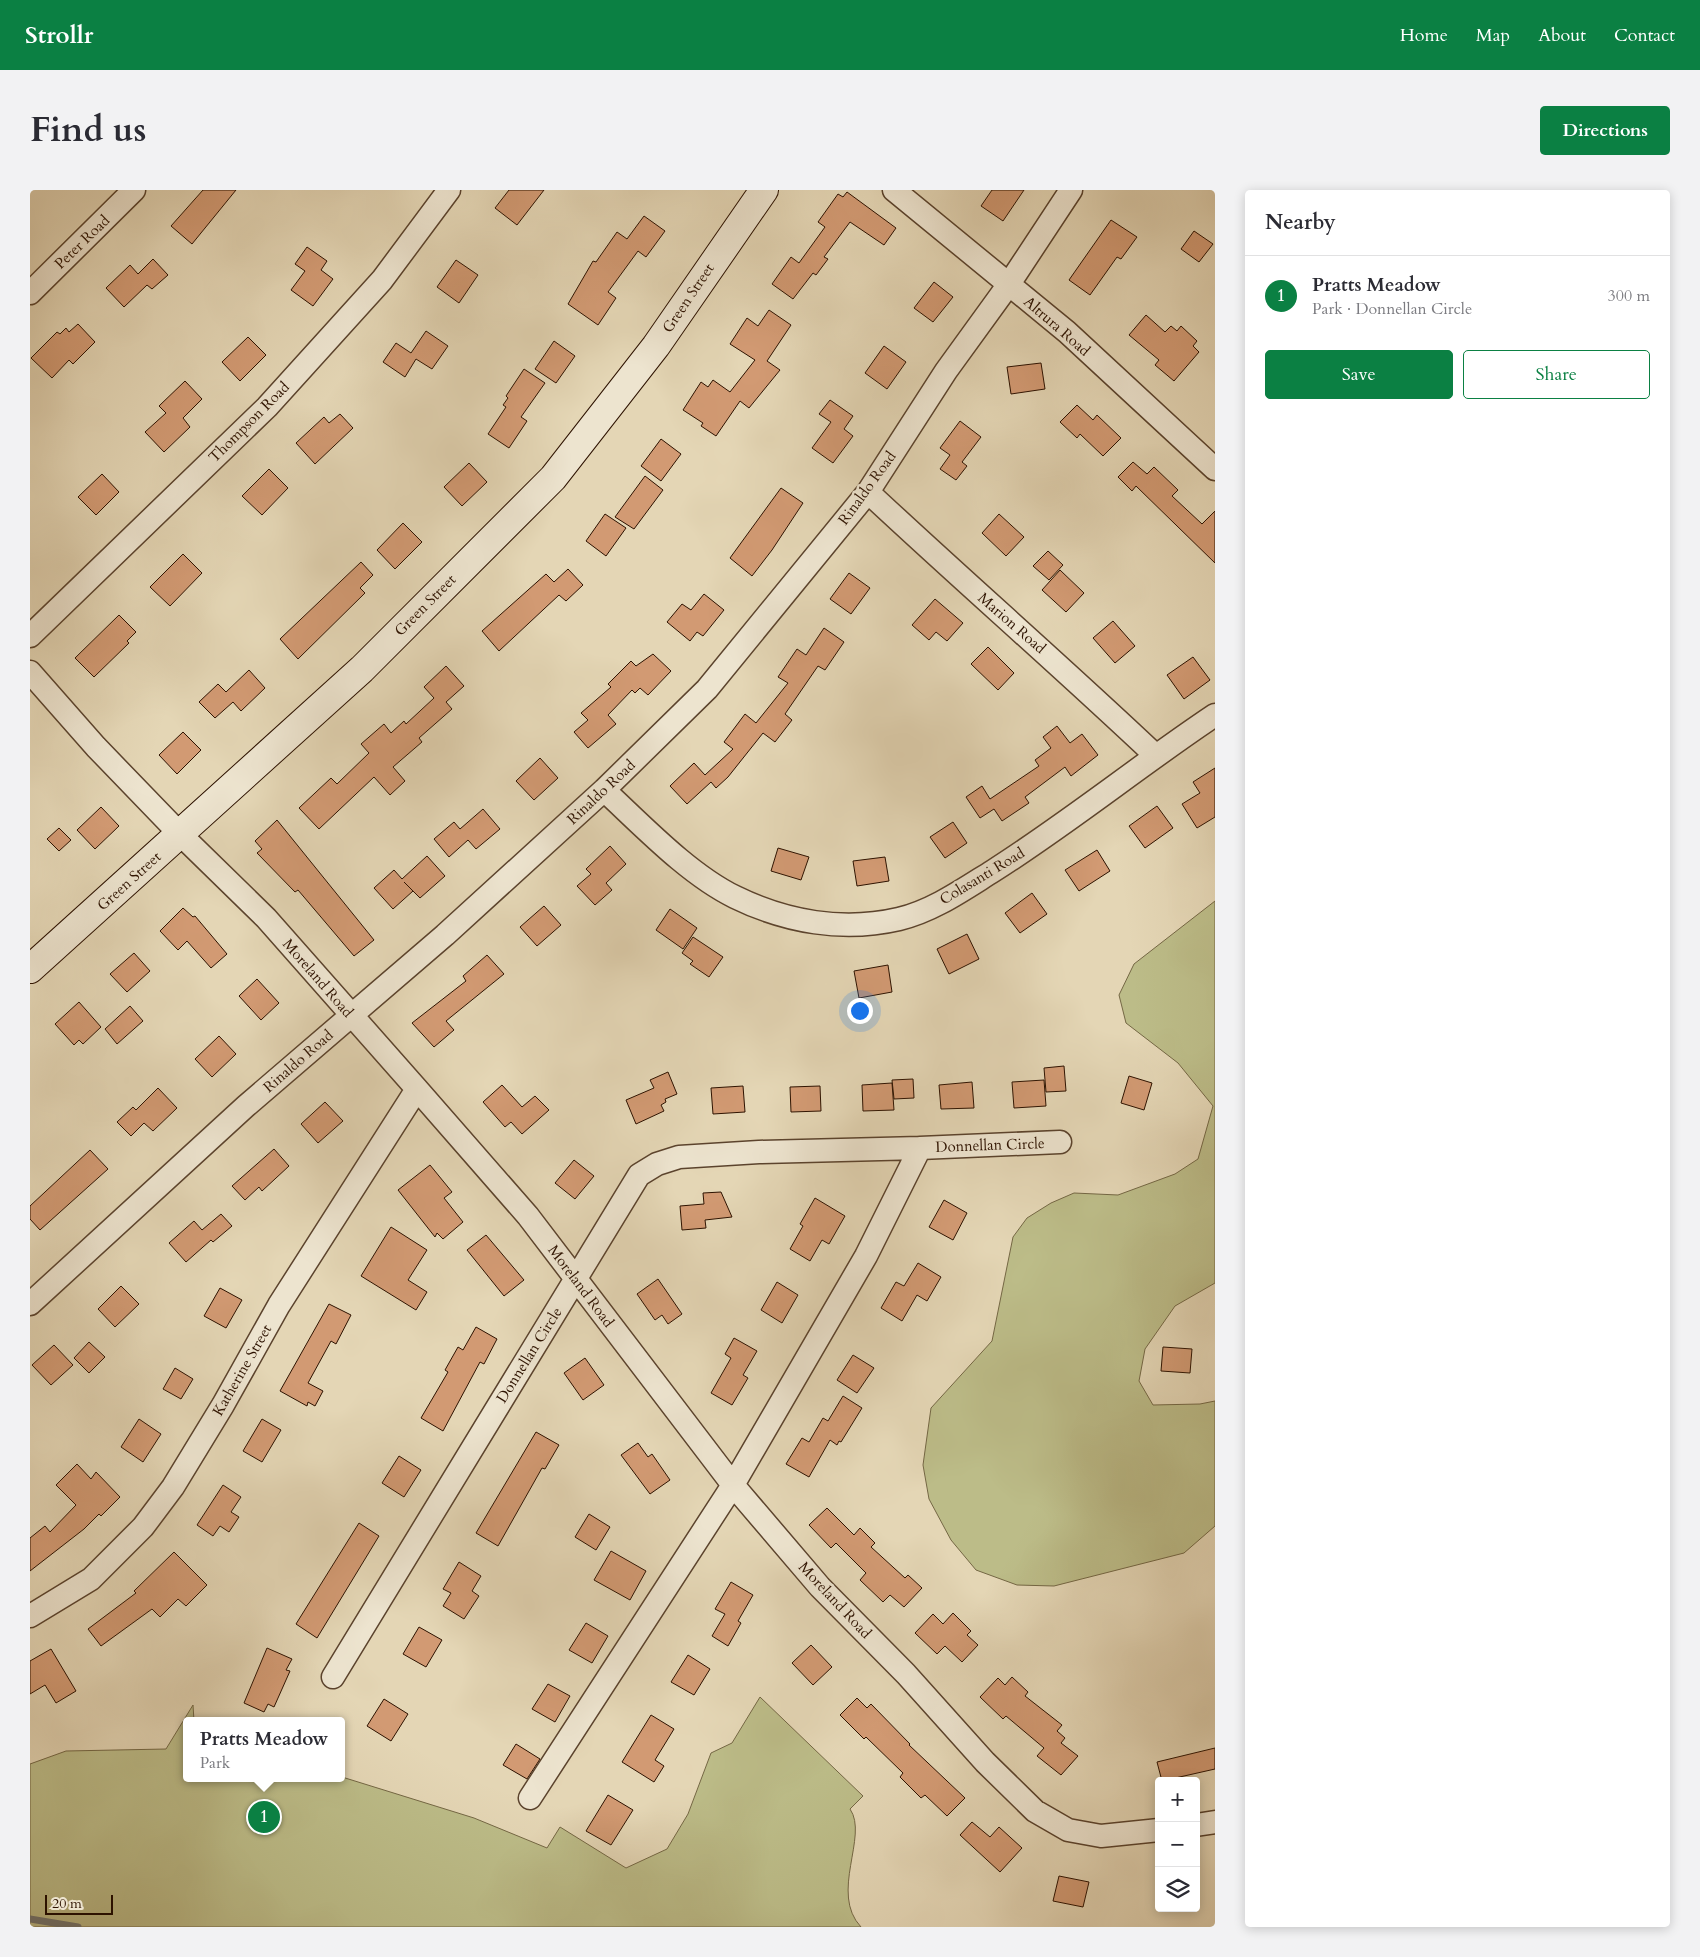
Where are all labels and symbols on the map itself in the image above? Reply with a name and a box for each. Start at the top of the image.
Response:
street label: Peter Road [50,211,114,273]
street label: Green Street [657,259,719,337]
street label: Altrura Road [1020,292,1094,360]
street label: Thompson Road [204,377,294,467]
street label: Rinaldo Road [833,447,901,529]
street label: Green Street [390,570,460,640]
street label: Marion Road [974,588,1050,658]
street label: Rinaldo Road [563,755,639,829]
street label: Colasanti Road [936,843,1028,909]
street label: Green Street [93,847,165,915]
street label: Moreland Road [278,934,358,1022]
your location [847,998,873,1024]
street label: Rinaldo Road [259,1025,337,1097]
street label: Donnellan Circle [935,1133,1045,1157]
street label: Moreland Road [543,1241,619,1331]
street label: Donnellan Circle [492,1303,567,1407]
street label: Katherine Street [208,1320,276,1419]
street label: Moreland Road [794,1557,876,1643]
pin: 1 [248,1798,280,1836]
scale bar [45,1892,112,1915]

